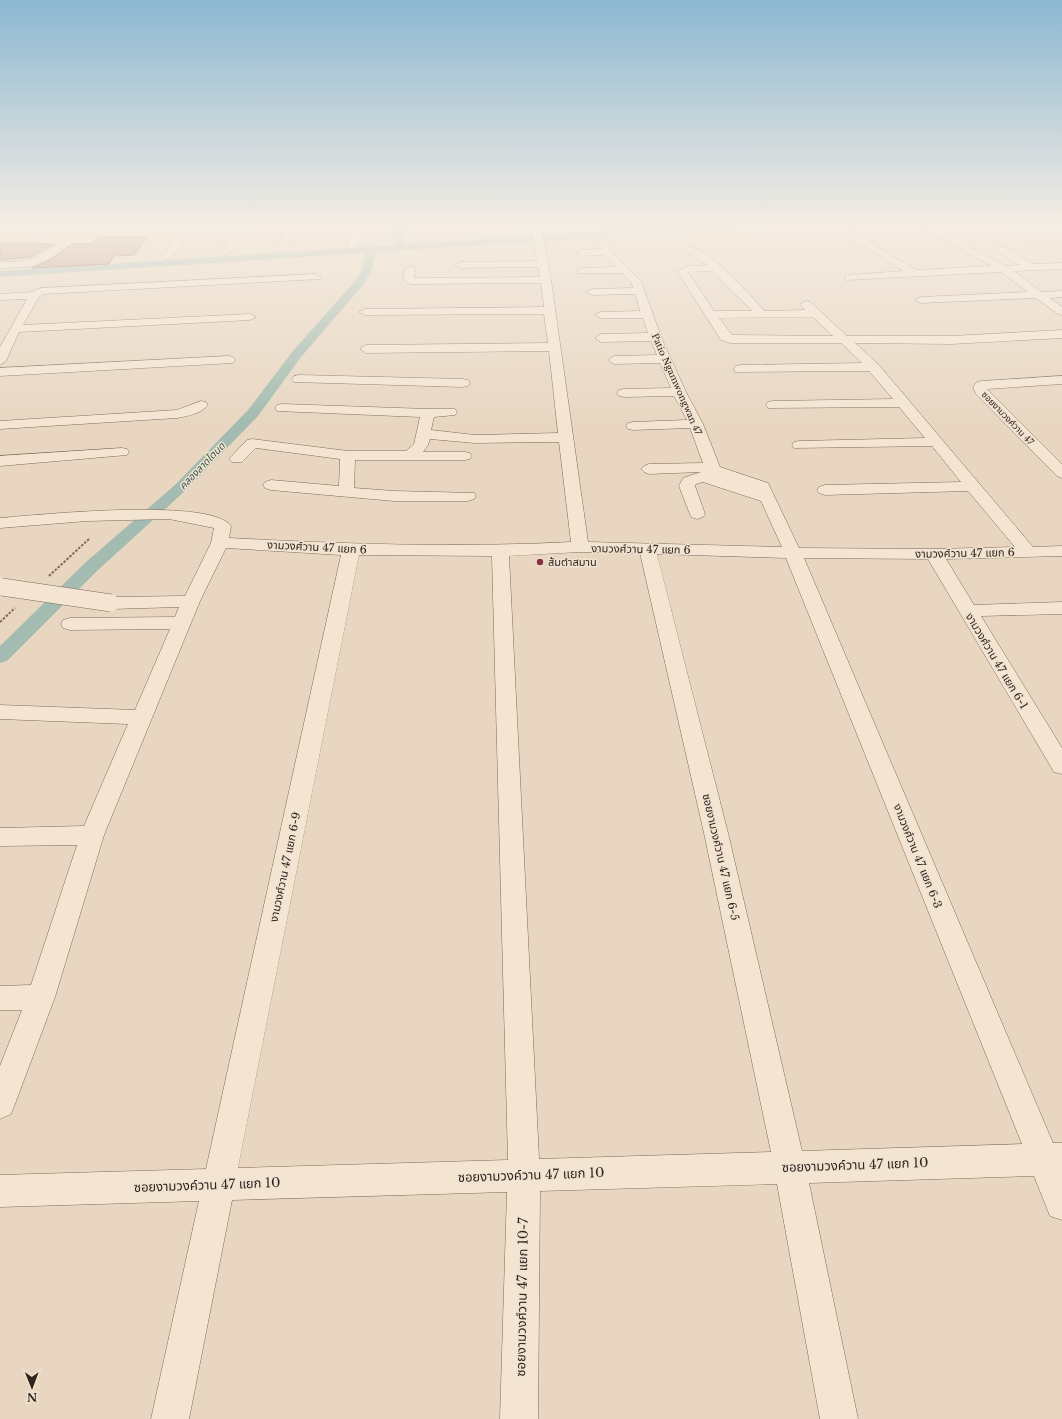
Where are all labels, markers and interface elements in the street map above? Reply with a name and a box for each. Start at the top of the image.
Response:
street label: Patio Ngamwongwan 47 [650,332,705,437]
street label: ซอยงามวงศ์วาน 47 [980,389,1037,447]
water label: คลองลาดโตนด [176,439,228,492]
street label: งามวงศ์วาน 47 แยก 6 [267,537,367,557]
street label: งามวงศ์วาน 47 แยก 6 [591,541,691,557]
street label: งามวงศ์วาน 47 แยก 6 [915,545,1015,561]
place label: ส้มตำสมาน [548,555,597,569]
marker: ส้มตำสมาน [535,557,545,567]
street label: งามวงศ์วาน 47 แยก 6-1 [963,610,1031,712]
street label: ซอยงามวงศ์วาน 47 แยก 6-5 [700,792,742,922]
street label: งามวงศ์วาน 47 แยก 6-3 [891,802,945,910]
street label: งามวงศ์วาน 47 แยก 6-9 [267,811,303,923]
street label: ซอยงามวงค์วาน 47 แยก 10 [781,1154,929,1176]
street label: ซอยงามวงค์วาน 47 แยก 10 [457,1164,605,1186]
street label: ซอยงามวงค์วาน 47 แยก 10 [133,1174,281,1196]
street label: ซอยงามวงศ์วาน 47 แยก 10-7 [512,1217,532,1377]
north arrow [12,1367,52,1407]
text: N [26,1390,37,1404]

